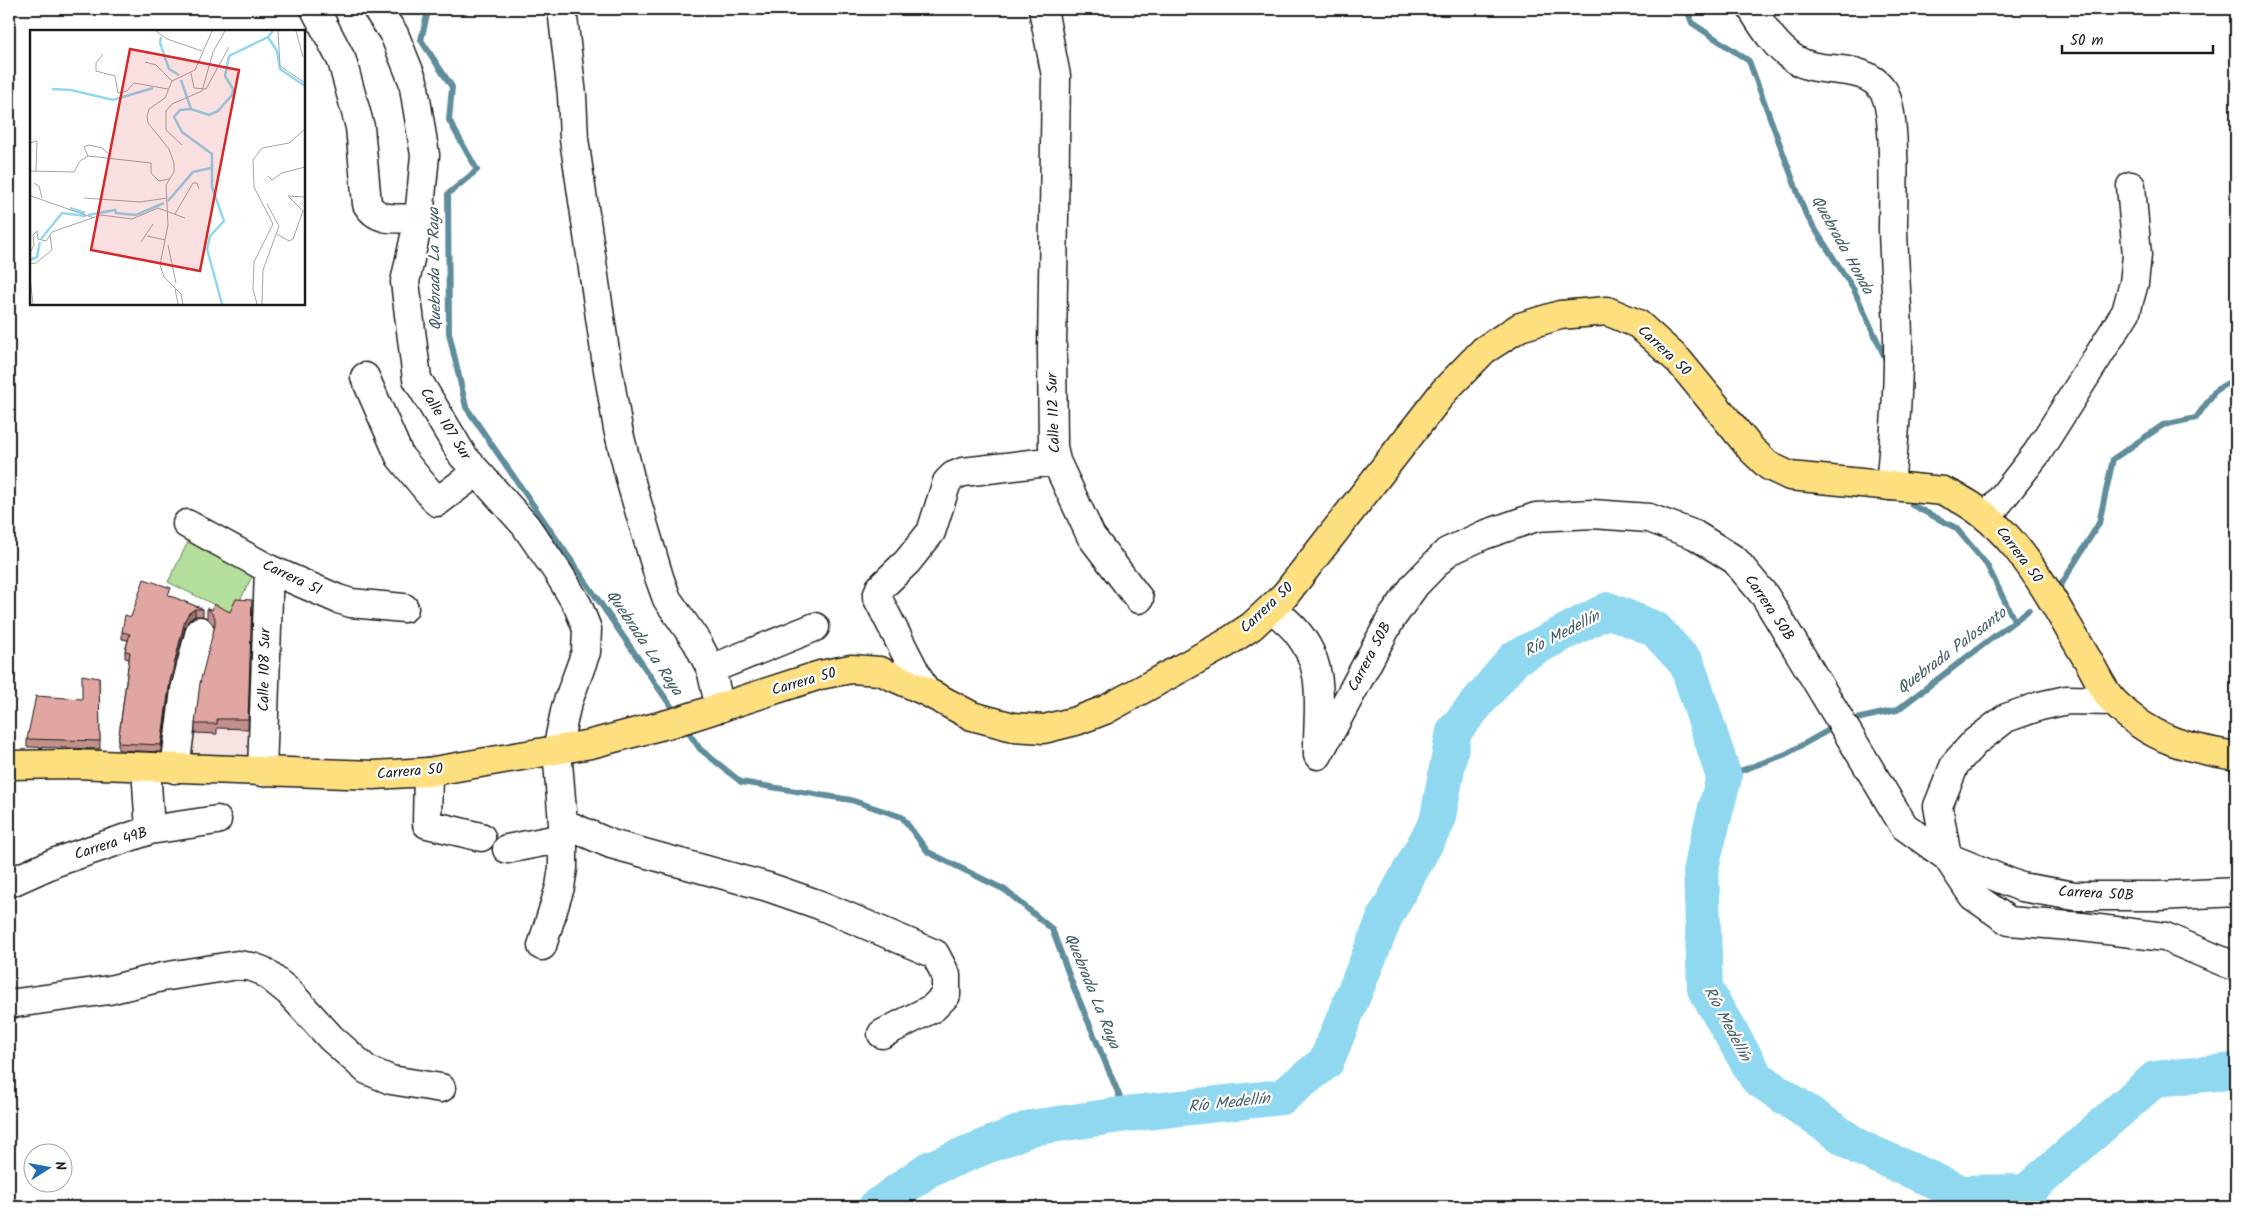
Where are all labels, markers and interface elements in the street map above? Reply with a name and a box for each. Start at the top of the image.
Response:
scale bar [2062,22,2214,54]
text: 50 m [2070,29,2104,53]
inset map [30,30,305,305]
water label: Quebrada Honda [1804,191,1880,301]
water label: Quebrada La Raya [421,206,449,331]
street label: Carrera 50 [1632,320,1697,383]
street label: Calle 112 Sur [1041,371,1067,454]
street label: Calle 107 Sur [413,383,477,466]
street label: Carrera 50 [1989,521,2049,589]
street label: Carrera 51 [258,554,326,602]
street label: Carrera 50B [1738,570,1800,646]
street label: Carrera 50 [1235,576,1300,639]
water label: Quebrada La Raya [599,585,690,702]
water label: Quebrada Palosanto [1892,600,2014,701]
water label: Río Medellín [1520,604,1606,664]
street label: Carrera 50B [1342,618,1398,696]
street label: Calle 108 Sur [252,627,278,712]
street label: Carrera 50 [769,661,840,703]
street label: Carrera 50 [376,757,445,787]
street label: Carrera 49B [71,821,151,867]
street label: Carrera 50B [2058,880,2134,908]
water label: Quebrada La Raya [1057,929,1127,1054]
water label: Río Medellín [1697,982,1758,1067]
water label: Río Medellín [1187,1086,1273,1120]
north arrow [22,1144,72,1194]
text: N [48,1159,71,1172]

